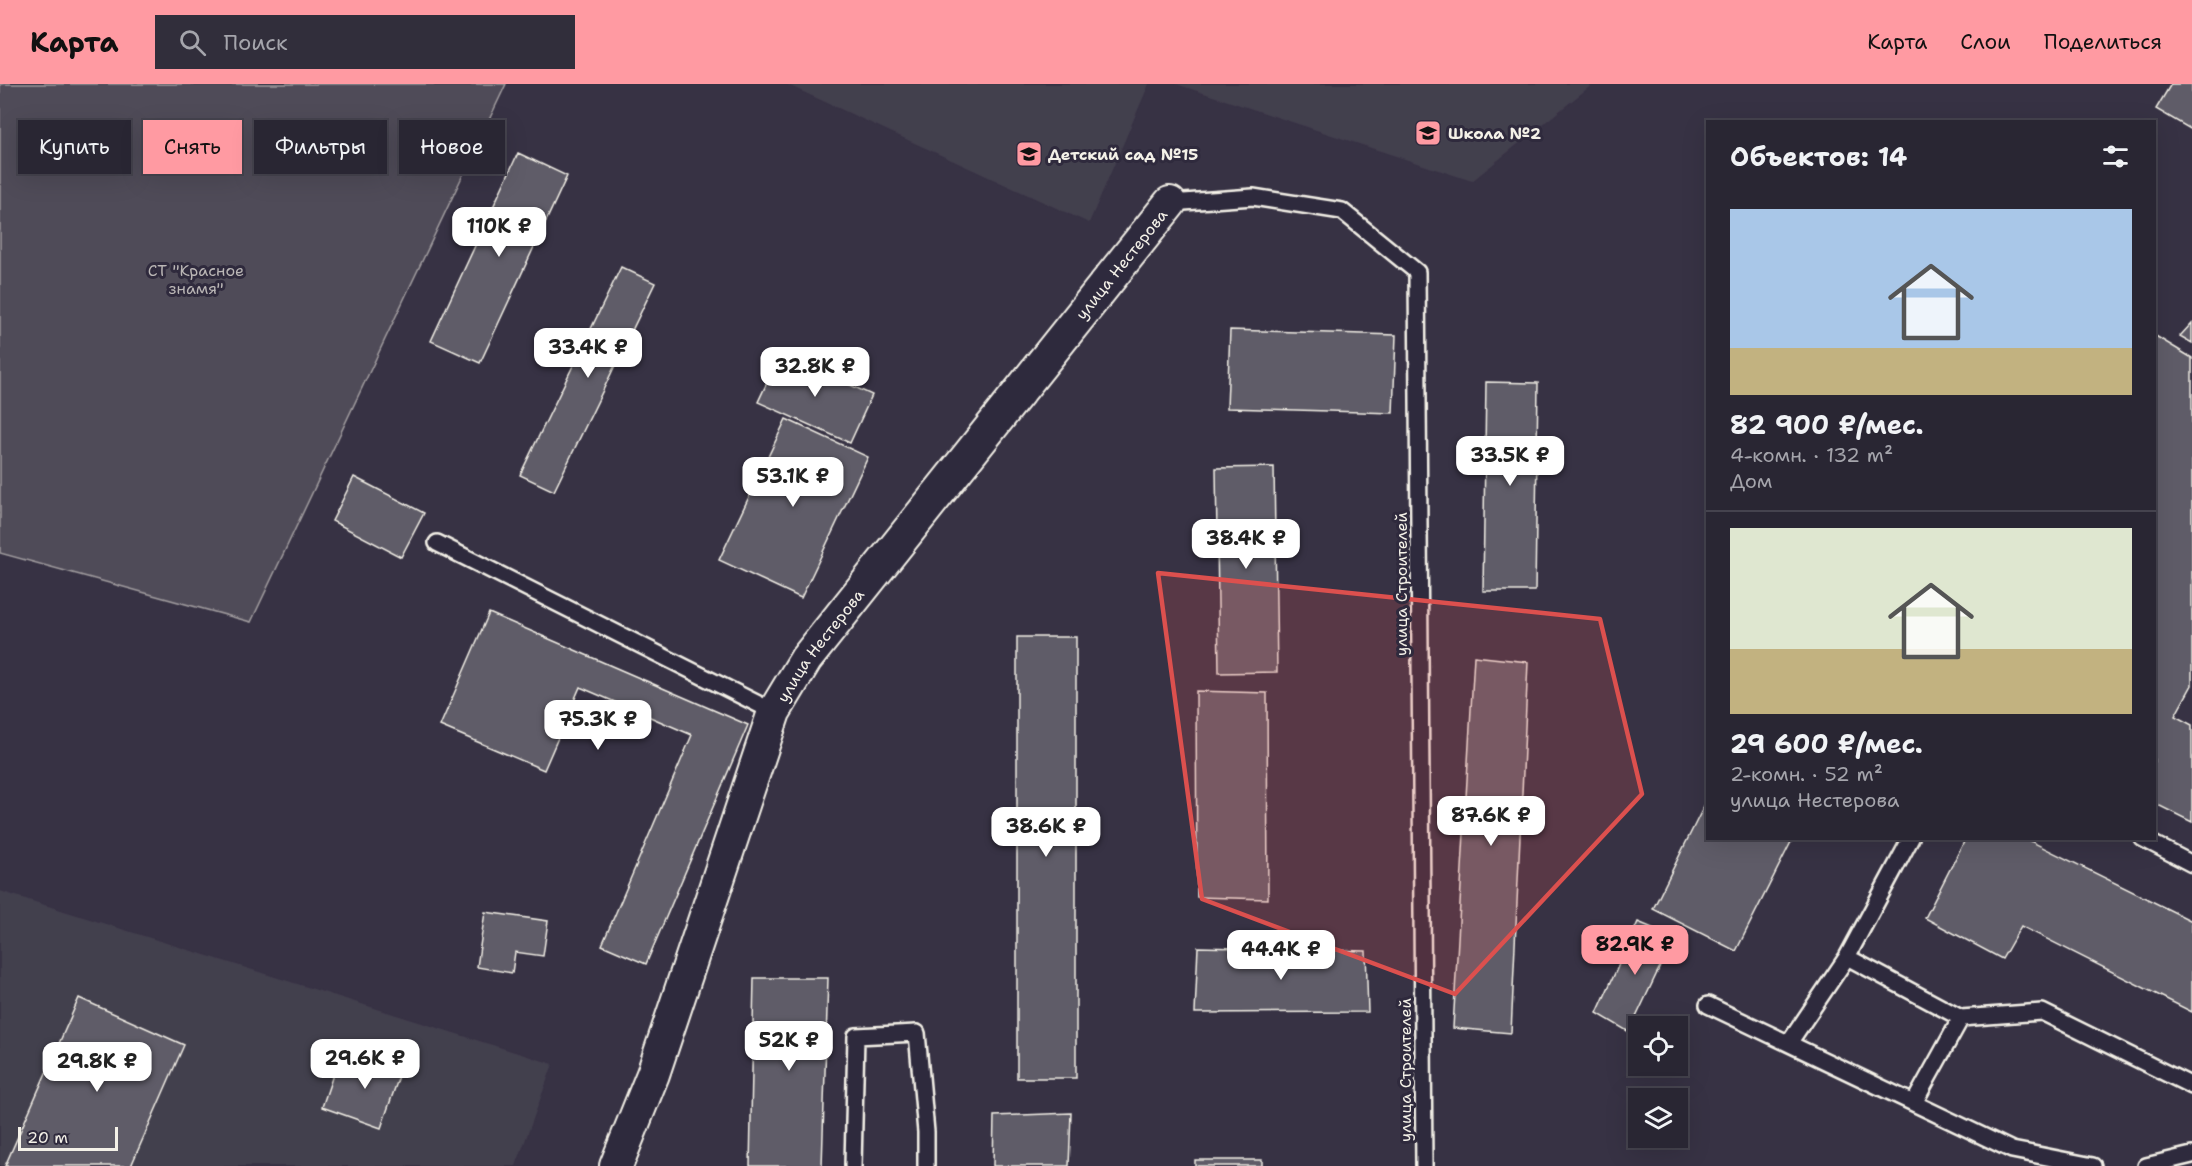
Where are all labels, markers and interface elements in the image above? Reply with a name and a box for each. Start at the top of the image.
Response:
search box [155,15,575,69]
text: Карта [30,23,119,61]
icon: search [176,26,209,59]
text: Поиск [224,28,288,57]
text: Карта [1867,28,1927,56]
text: Слои [1960,28,2011,56]
text: Поделиться [2044,28,2162,56]
school or university icon: Школа №2 [1413,118,1443,148]
chip: Купить [18,120,131,174]
chip: Снять [143,120,242,174]
chip: Фильтры [254,120,387,174]
chip: Новое [399,120,505,174]
place label: Школа №2 [1448,123,1541,144]
school or university icon: Детский сад №15 [1014,139,1044,169]
text: Объектов: 14 [1730,139,1907,174]
icon: filters [2099,140,2132,173]
place label: Детский сад №15 [1048,144,1198,165]
street label: улица Нестерова [1071,205,1172,324]
pin: 110K ₽ [450,207,548,258]
text: 110K ₽ [466,213,532,239]
icon: home [1877,248,1985,356]
park label: СТ "Красное знамя" [148,260,244,299]
pin: 33.4K ₽ [533,328,643,379]
text: 33.4K ₽ [548,334,628,360]
pin: 32.8K ₽ [760,347,870,398]
text: 32.8K ₽ [774,353,856,379]
text: 82 900 ₽/мес. [1730,407,1923,442]
pin: 33.5K ₽ [1455,436,1565,487]
text: 33.5K ₽ [1470,442,1550,468]
text: 4-комн. · 132 m² [1730,442,1893,468]
pin: 53.1K ₽ [738,457,848,508]
text: 53.1K ₽ [756,463,830,489]
text: Дом [1730,468,1772,494]
street label: улица Строителей [1391,512,1412,656]
pin: 38.4K ₽ [1191,519,1301,570]
text: 38.4K ₽ [1206,525,1286,551]
icon: home [1877,567,1985,675]
street label: улица Нестерова [772,584,869,706]
pin: 75.3K ₽ [543,700,653,751]
text: 75.3K ₽ [558,706,638,732]
text: 29 600 ₽/мес. [1730,726,1923,761]
text: 2-комн. · 52 m² [1730,761,1883,787]
text: улица Нестерова [1730,787,1899,813]
pin: 87.6K ₽ [1436,796,1546,847]
text: 87.6K ₽ [1451,802,1531,828]
pin: 38.6K ₽ [991,807,1101,858]
text: 38.6K ₽ [1005,813,1087,839]
pin: 82.9K ₽ [1580,925,1690,976]
pin: 44.4K ₽ [1226,930,1336,981]
text: 82.9K ₽ [1595,931,1675,957]
text: 44.4K ₽ [1241,936,1321,962]
street label: улица Строителей [1395,998,1416,1142]
map controls [1628,1016,1688,1148]
button: locate [1628,1016,1688,1076]
pin: 52K ₽ [747,1021,831,1072]
text: 52K ₽ [759,1027,819,1053]
pin: 29.6K ₽ [310,1039,420,1090]
pin: 29.8K ₽ [42,1042,152,1093]
text: 29.6K ₽ [325,1045,405,1071]
text: 29.8K ₽ [57,1048,137,1074]
button: layers [1628,1088,1688,1148]
scale bar [18,1124,118,1152]
text: 20 m [27,1127,68,1148]

